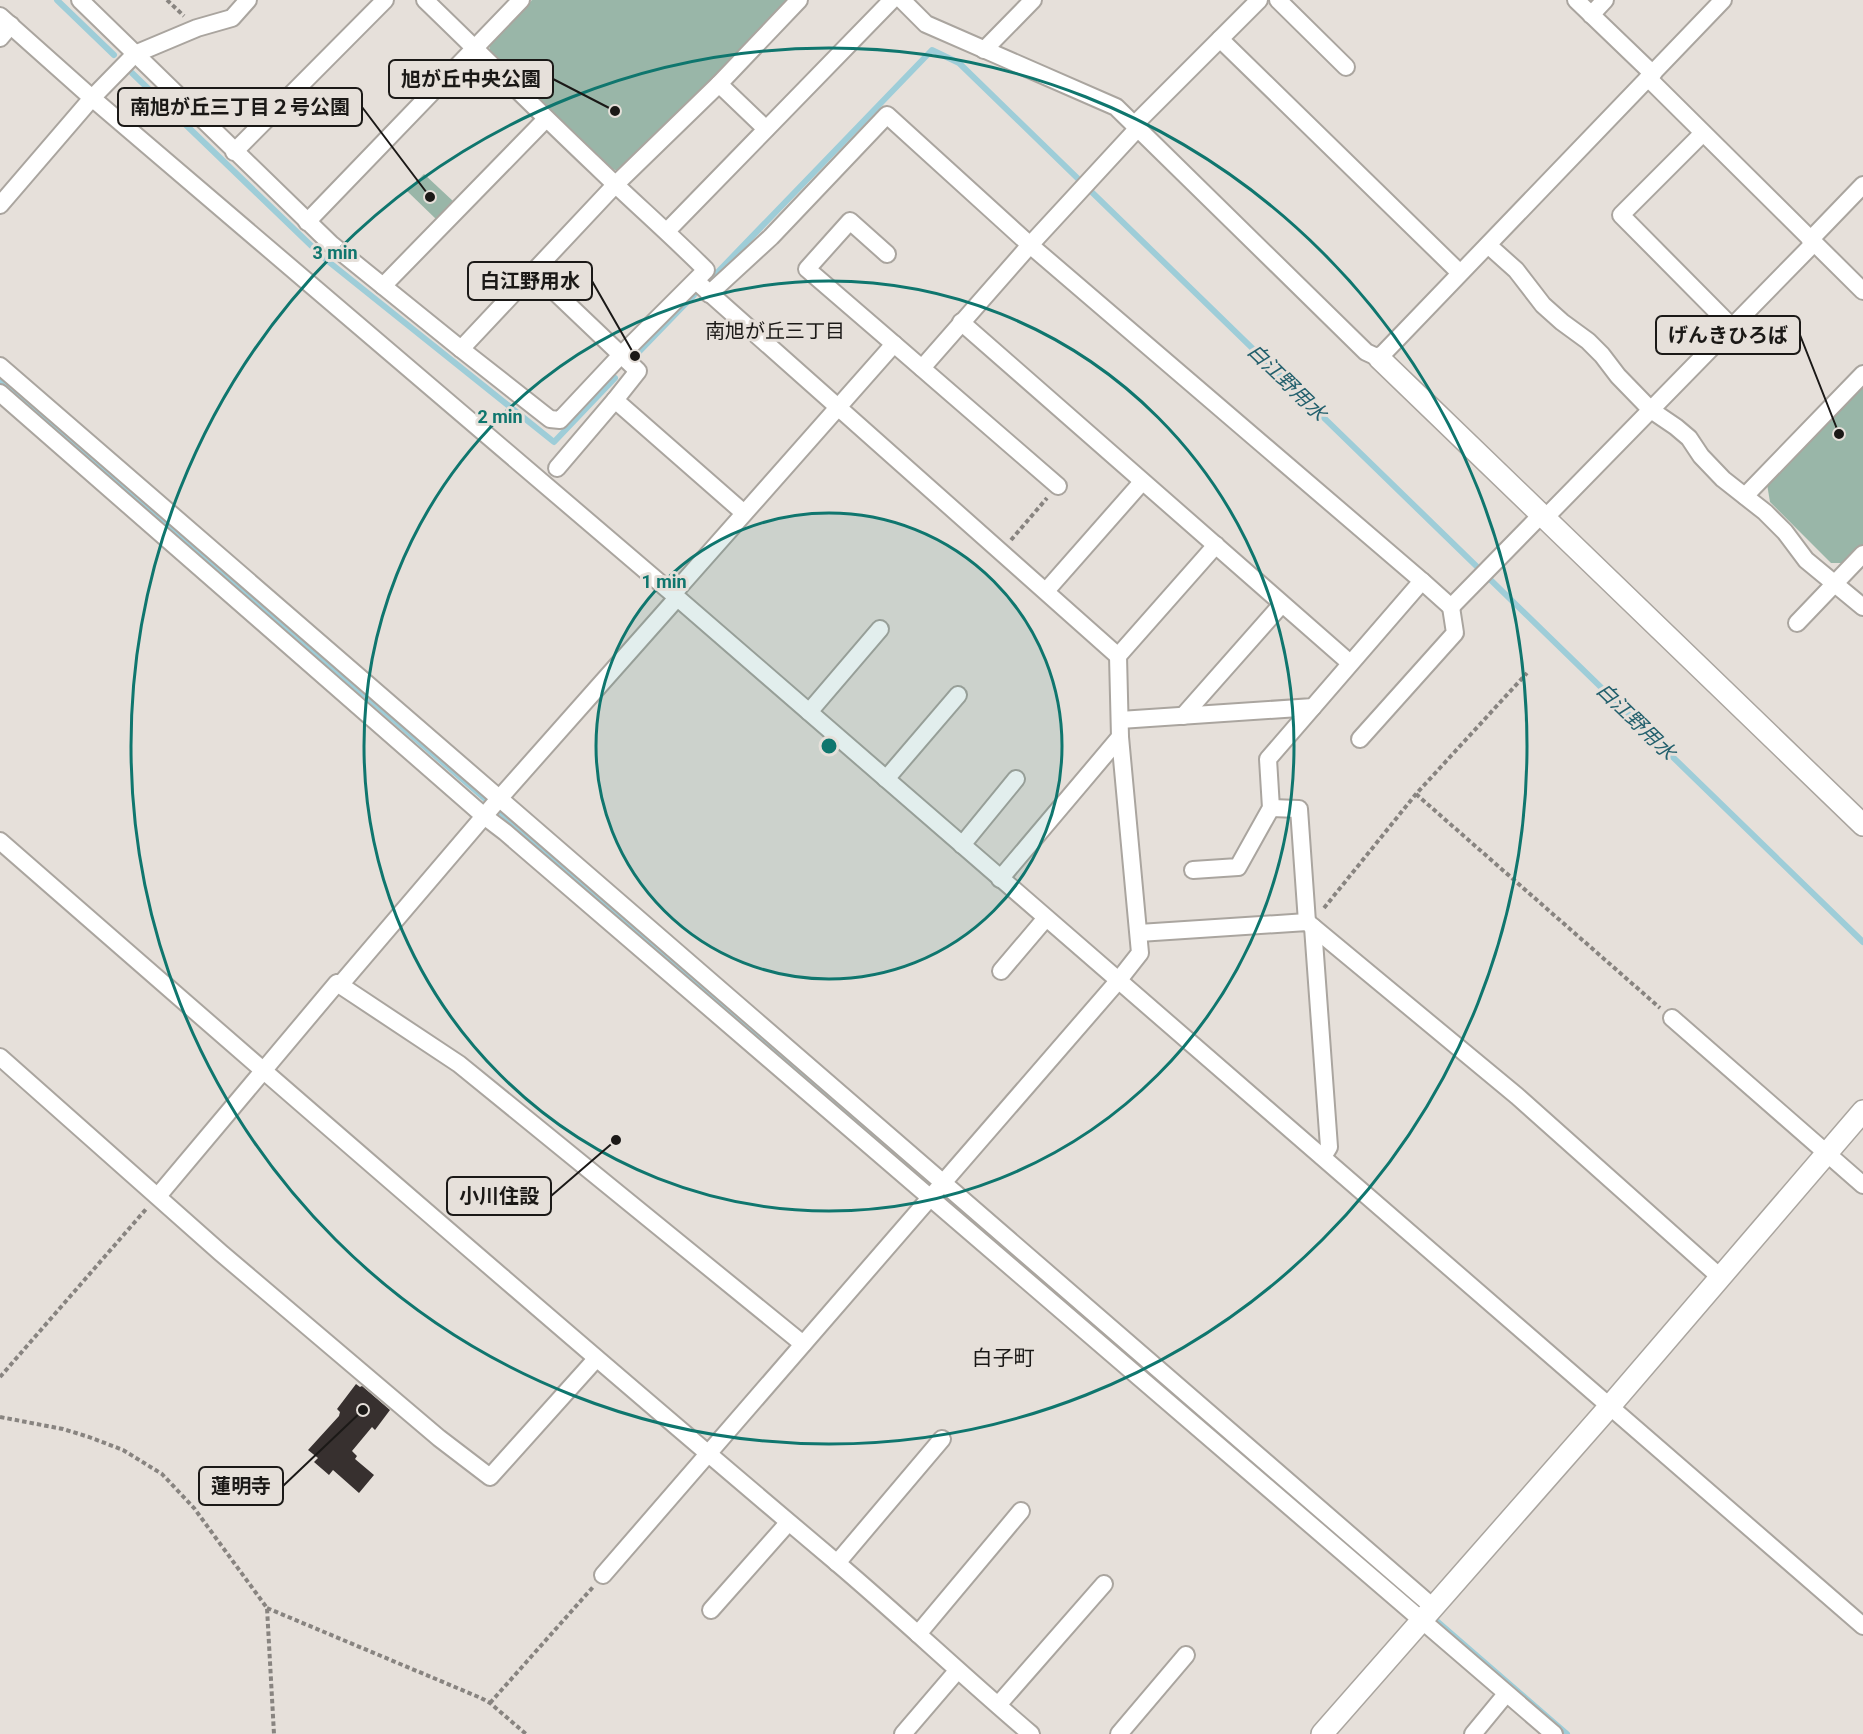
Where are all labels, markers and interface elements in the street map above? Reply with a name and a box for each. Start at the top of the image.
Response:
callout: 旭が丘中央公園 [389,60,553,98]
text: 旭が丘中央公園 [401,67,541,91]
callout: 南旭が丘三丁目２号公園 [118,88,362,126]
text: 南旭が丘三丁目２号公園 [130,95,350,119]
text: 3 min [312,242,358,263]
callout: 白江野用水 [468,262,592,300]
text: 白江野用水 [480,269,580,293]
callout: げんきひろば [1656,316,1800,354]
district label: 南旭が丘三丁目 [705,319,845,343]
text: げんきひろば [1668,323,1788,347]
water label: 白江野用水 [1243,339,1333,427]
text: 2 min [477,406,523,427]
text: 1 min [641,571,687,592]
water label: 白江野用水 [1592,678,1682,766]
centre of rings [819,736,839,756]
callout: 小川住設 [447,1177,551,1215]
text: 小川住設 [459,1184,539,1208]
district label: 白子町 [972,1346,1035,1370]
callout: 蓮明寺 [199,1467,283,1505]
text: 蓮明寺 [211,1474,271,1498]

